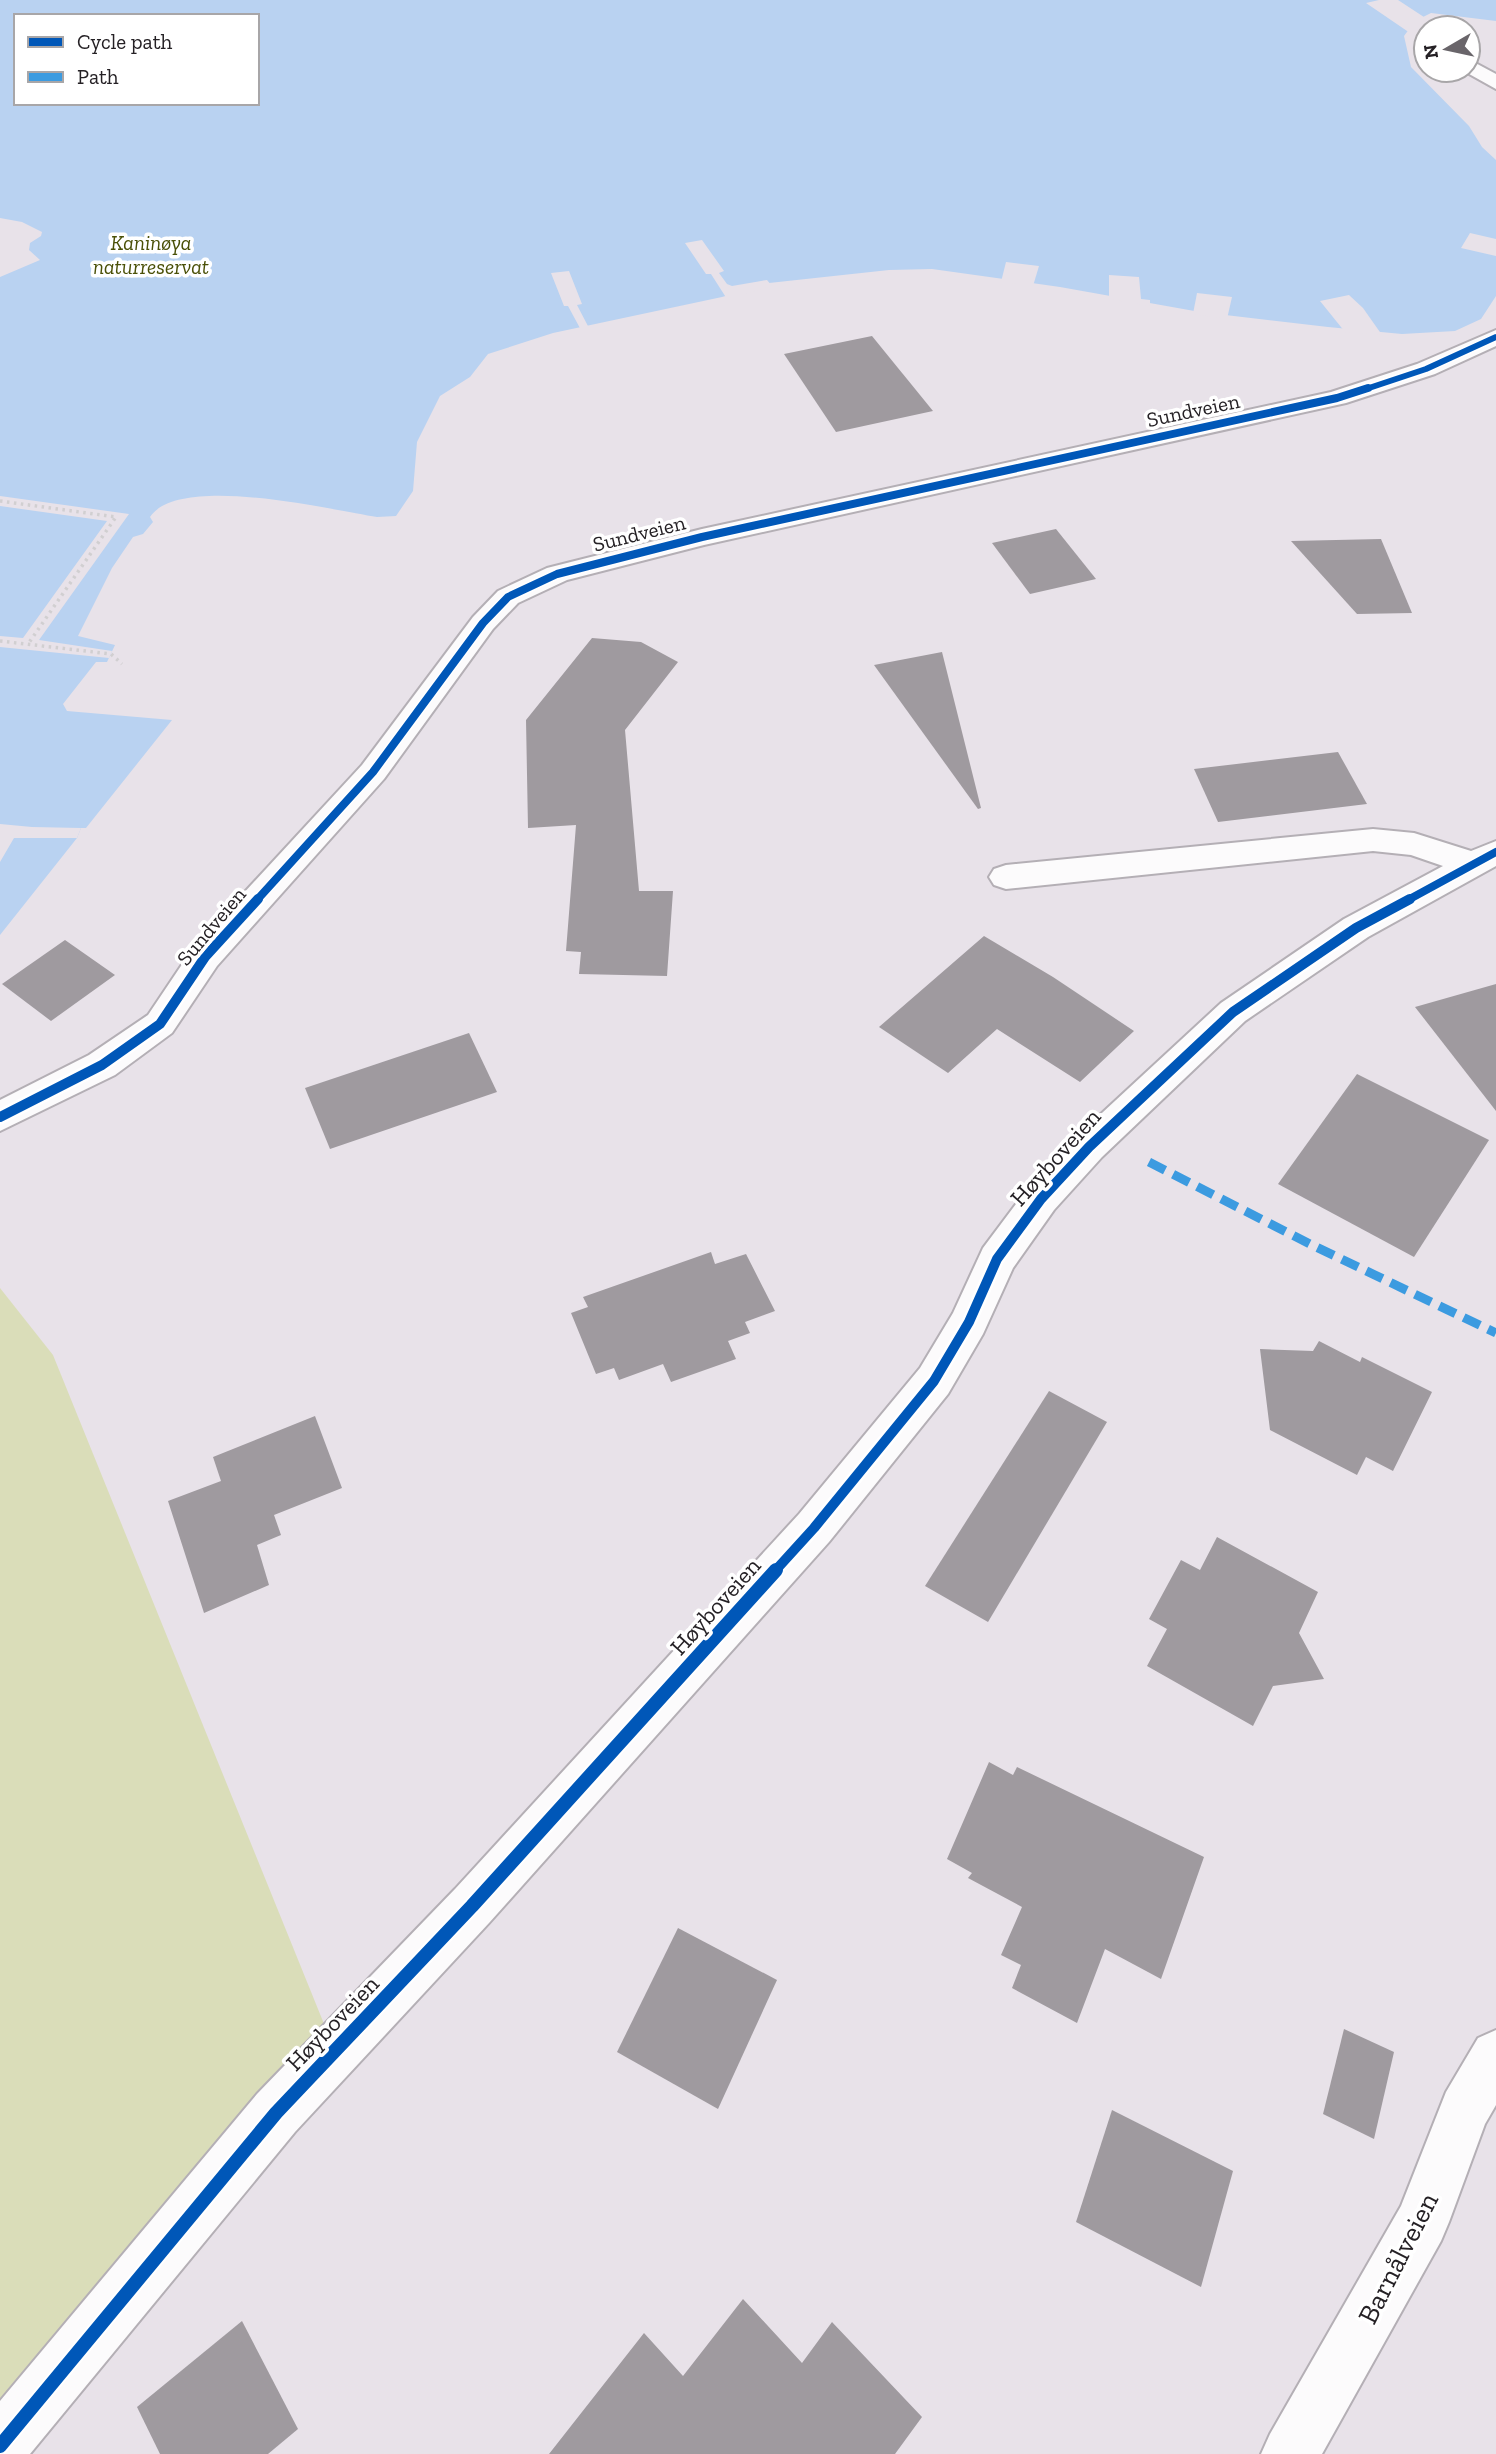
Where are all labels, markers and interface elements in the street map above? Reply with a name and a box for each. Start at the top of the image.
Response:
legend [14,14,259,105]
north arrow [1412,14,1482,84]
text: Cycle path [77,29,172,54]
text: N [1418,43,1443,61]
text: Path [77,64,119,89]
park label: Kaninøya naturreservat [93,230,209,279]
street label: Sundveien [1144,388,1242,432]
street label: Sundveien [590,509,688,557]
street label: Sundveien [171,882,251,970]
street label: Høyboveien [1004,1102,1107,1212]
street label: Høyboveien [664,1551,767,1661]
street label: Høyboveien [279,1969,385,2077]
street label: Barnålveien [1351,2187,1445,2329]

